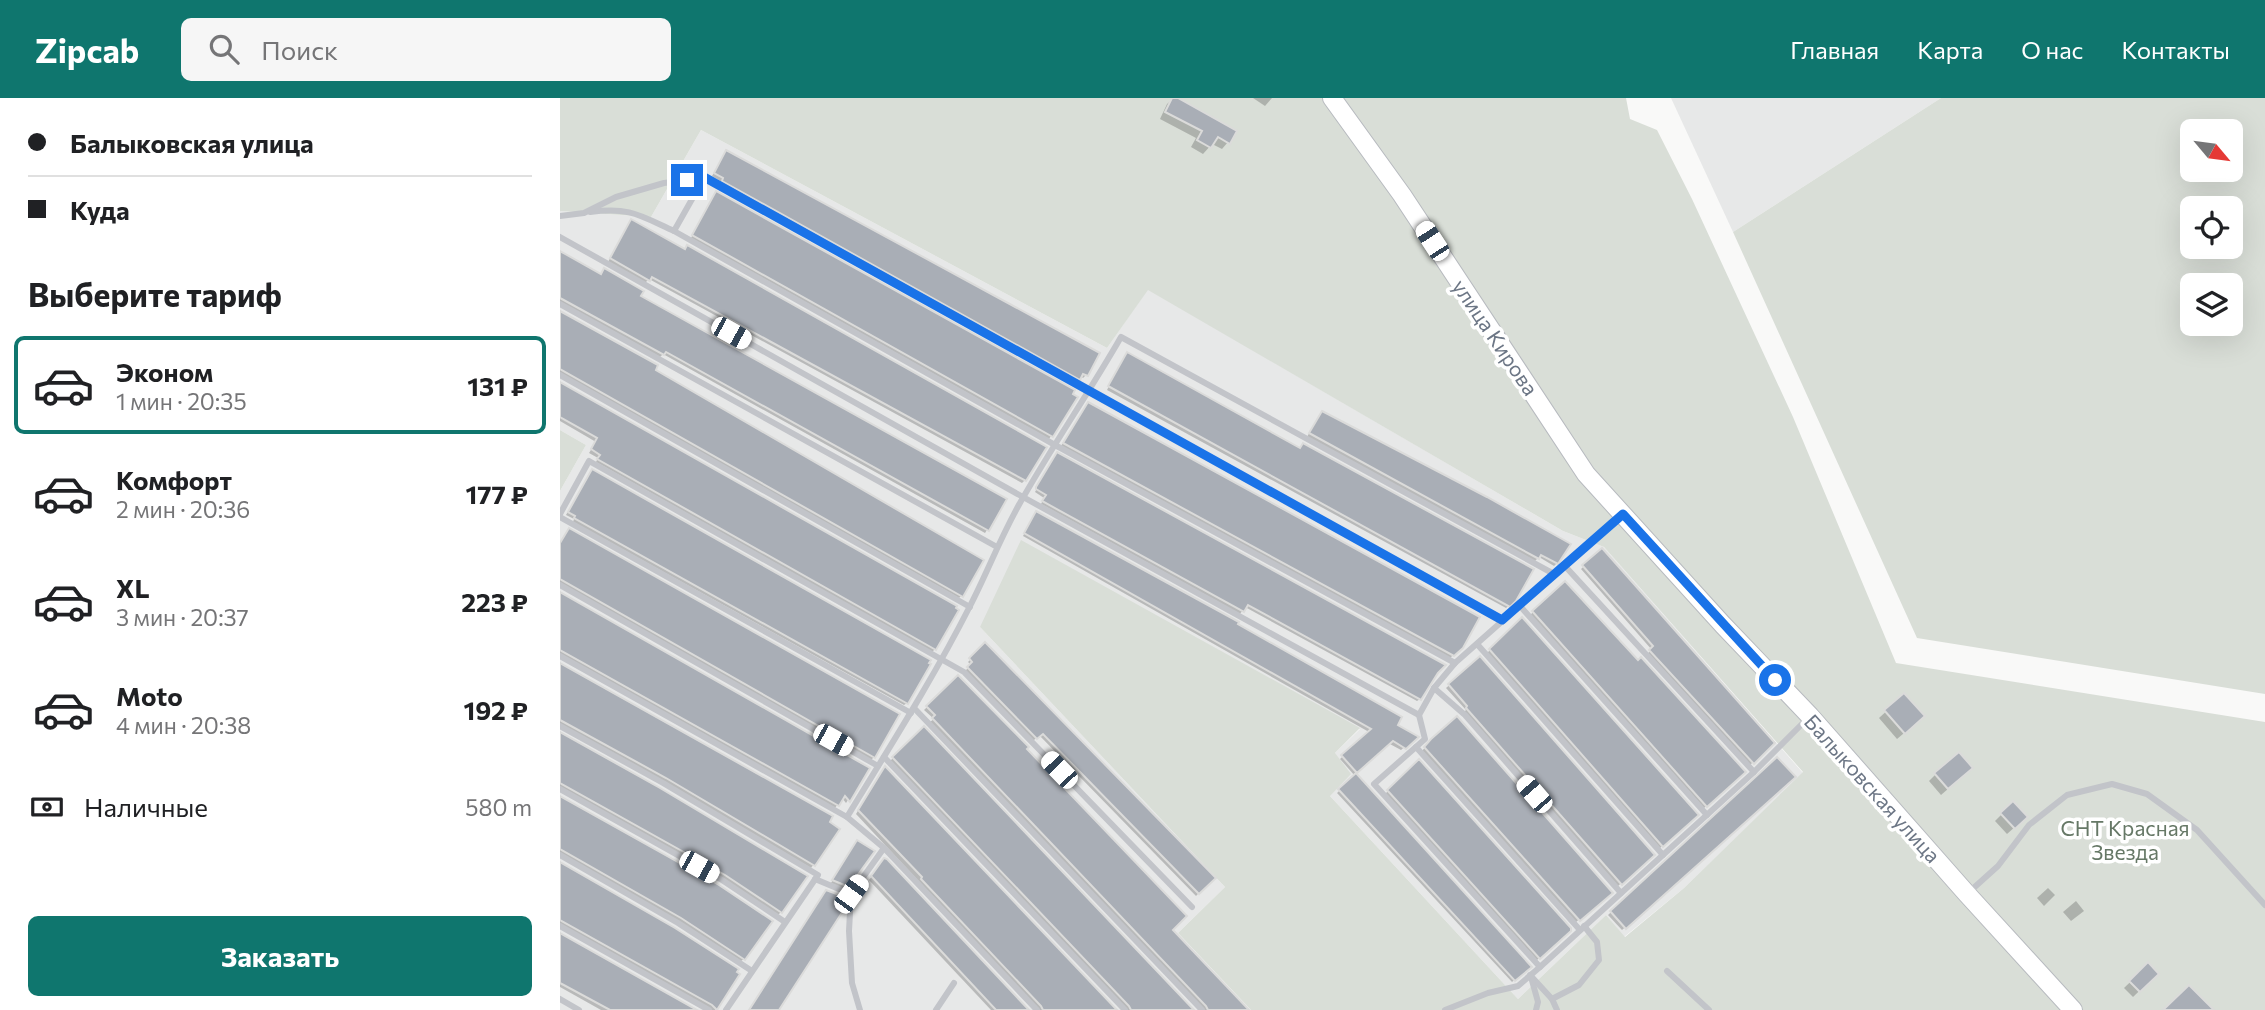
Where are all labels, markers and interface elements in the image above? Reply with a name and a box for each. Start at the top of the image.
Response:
search box [181,18,671,81]
text: Zipcab [35,29,139,70]
icon: search [205,30,243,68]
text: Поиск [261,34,338,65]
text: Главная [1790,35,1879,64]
text: Карта [1917,35,1983,64]
text: О нас [2021,35,2083,64]
text: Контакты [2121,35,2230,64]
north arrow [2180,119,2244,182]
map controls [2180,119,2243,336]
text: Балыковская улица [70,127,314,158]
route end [671,164,703,196]
text: Куда [70,194,130,225]
button: locate [2180,196,2243,259]
car [1412,218,1453,264]
button: layers [2180,273,2243,336]
text: Выберите тариф [28,274,282,314]
street label: улица Кирова [1448,274,1544,400]
car [708,314,755,352]
icon: car [32,354,95,417]
text: Эконом [116,356,213,387]
text: 131 ₽ [467,370,528,401]
text: 1 мин · 20:35 [116,387,247,415]
icon: car [32,462,95,525]
text: Комфорт [116,464,232,495]
text: 177 ₽ [466,478,528,509]
text: 2 мин · 20:36 [116,495,250,523]
icon: car [32,570,95,633]
text: XL [116,572,150,603]
text: 223 ₽ [461,586,528,617]
text: 3 мин · 20:37 [116,603,249,631]
route start [1759,664,1791,696]
icon: car [32,678,95,741]
text: Moto [116,680,183,711]
text: 192 ₽ [463,694,528,725]
street label: Балыковская улица [1800,709,1946,867]
text: 4 мин · 20:38 [116,711,251,739]
car [810,721,857,759]
car [1037,748,1082,792]
car [1513,771,1556,817]
icon: cash [28,788,66,826]
text: Наличные [84,791,208,822]
text: 580 m [465,793,532,821]
park label: СНТ Красная Звезда [2060,815,2190,864]
car [676,848,723,886]
car [831,871,872,917]
button: Заказать [28,916,532,996]

